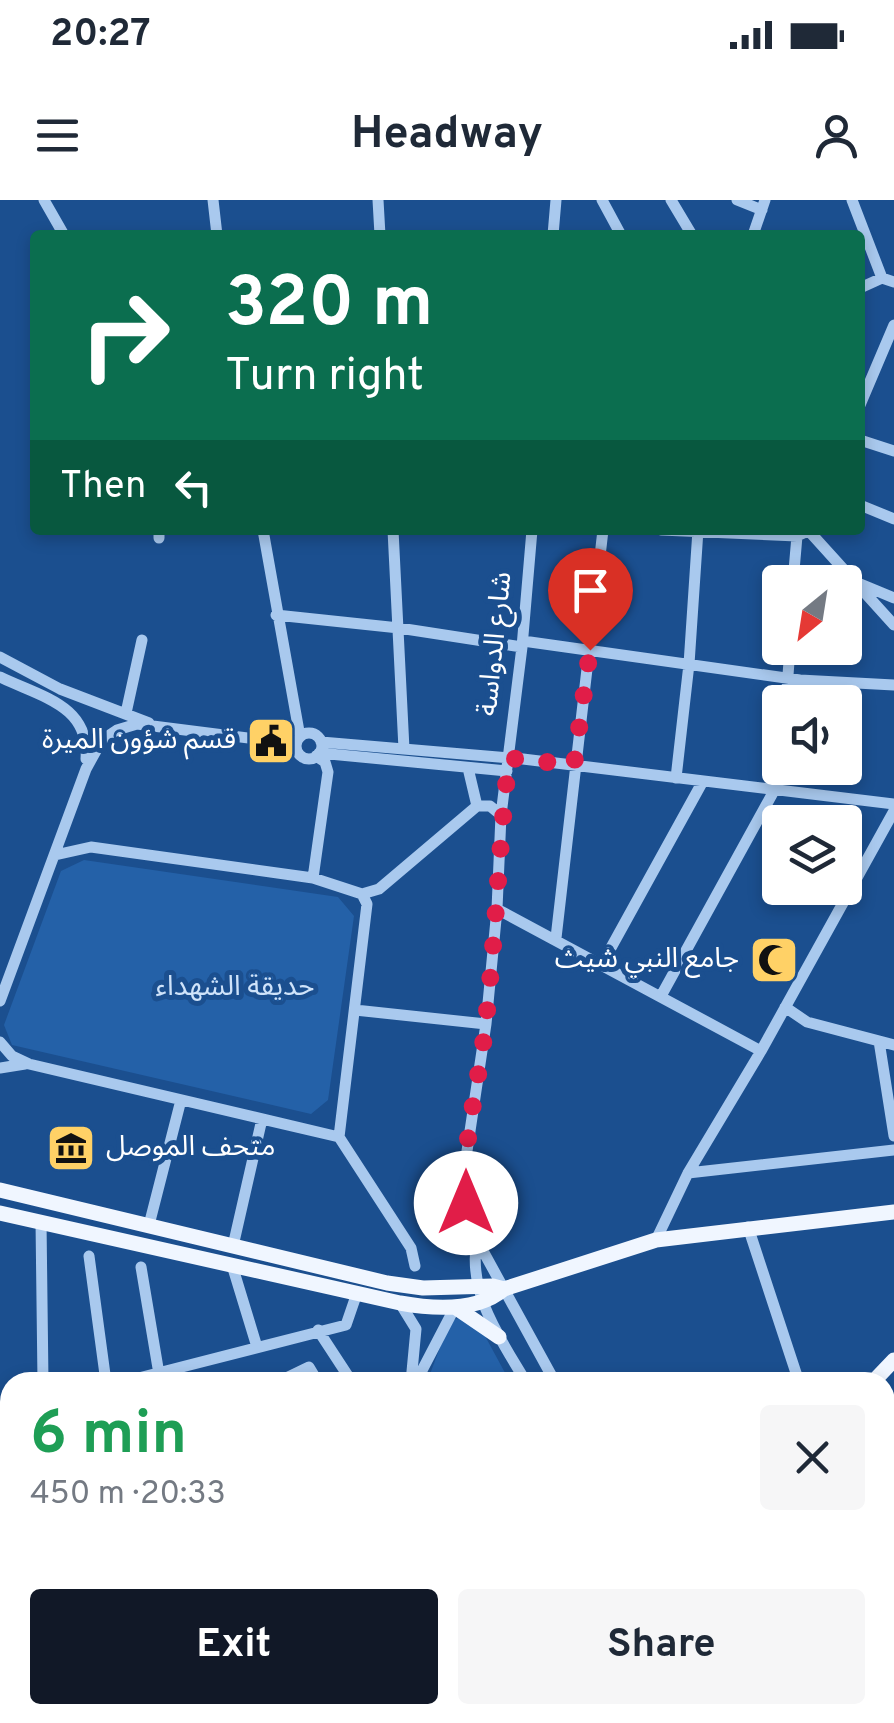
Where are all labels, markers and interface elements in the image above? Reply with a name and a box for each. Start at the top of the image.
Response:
text: 20:27 [50,11,151,60]
text: Headway [351,107,543,164]
icon: menu [30,108,85,163]
icon: person [809,108,864,163]
text: 320 m [225,262,433,351]
icon: right [60,270,190,400]
text: Turn right [225,349,424,406]
icon: left [166,460,221,515]
text: Then [60,463,146,512]
pin [548,548,633,651]
icon: arrive [563,563,618,618]
north arrow [762,565,862,665]
map controls [762,565,862,905]
street label: شارع الدواسة [471,570,521,718]
button: sound [762,685,862,785]
public building icon: قسم شؤون الميرة [245,715,297,767]
place label: قسم شؤون الميرة [42,723,236,760]
button: layers [762,805,862,905]
mosque icon: جامع النبي شيث [748,934,800,986]
place label: جامع النبي شيث [555,942,739,978]
park label: حديقة الشهداء [156,970,314,1006]
museum icon: متحف الموصل [45,1122,97,1174]
place label: متحف الموصل [106,1130,275,1166]
position arrow [414,1151,518,1255]
text: 6 min [30,1399,187,1475]
button: close [760,1405,865,1510]
text: 450 m · 20:33 [30,1475,226,1515]
button: Exit [30,1589,438,1704]
button: Share [458,1589,865,1704]

